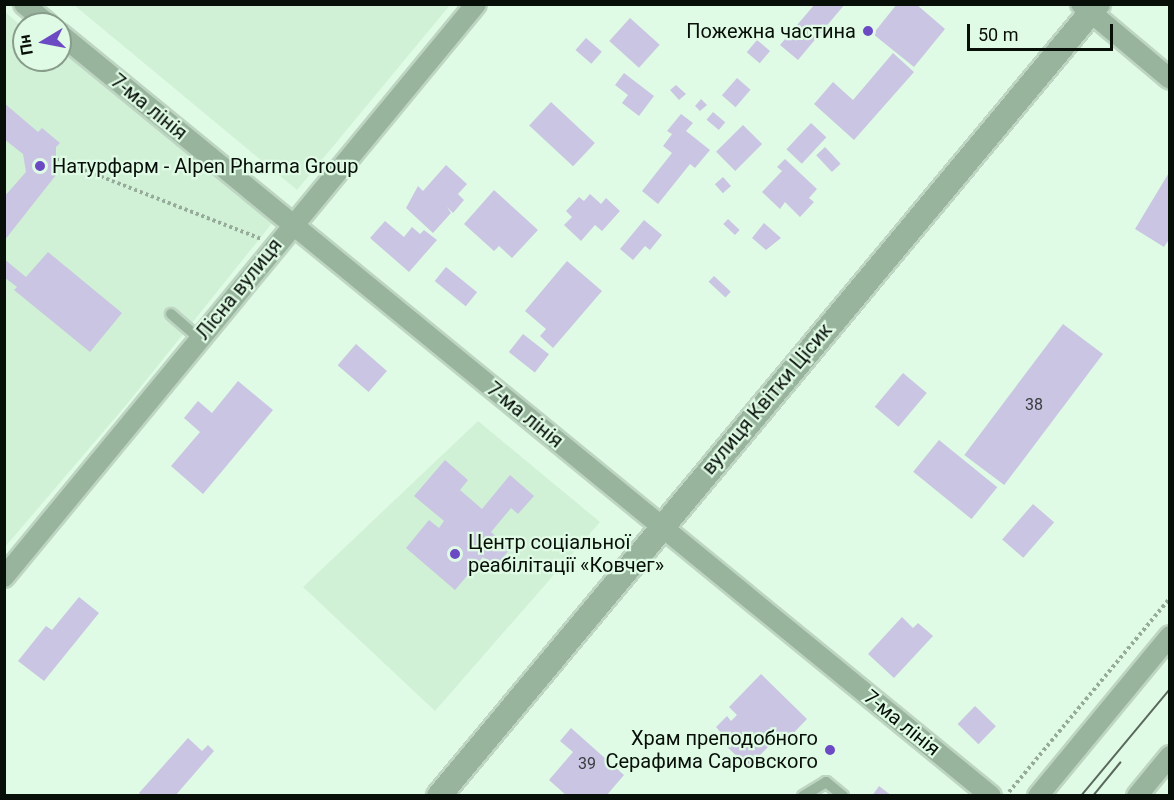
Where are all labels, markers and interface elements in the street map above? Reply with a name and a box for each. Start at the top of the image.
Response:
north arrow [12,12,72,72]
scale bar [970,12,1116,50]
place label: Пожежна частина [686,19,856,43]
marker: Пожежна частина [861,24,875,38]
text: 50 m [978,24,1018,45]
text: Пн [15,33,37,57]
street label: 7-ма лінія [106,69,192,145]
place label: Натурфарм - Alpen Pharma Group [52,154,359,178]
marker: Натурфарм - Alpen Pharma Group [33,159,47,173]
street label: Лісна вулиця [191,234,287,344]
street label: вулиця Квітки Цісик [697,319,837,479]
street label: 7-ма лінія [482,377,568,453]
house number: 38 [1025,395,1043,415]
place label: Центр соціальної реабілітації «Ковчег» [468,530,664,577]
marker: Центр соціальної реабілітації «Ковчег» [446,545,464,563]
street label: 7-ма лінія [859,685,945,761]
place label: Храм преподобного Серафима Саровского [605,726,818,773]
marker: Храм преподобного Серафима Саровского [823,743,837,757]
house number: 39 [578,754,596,774]

